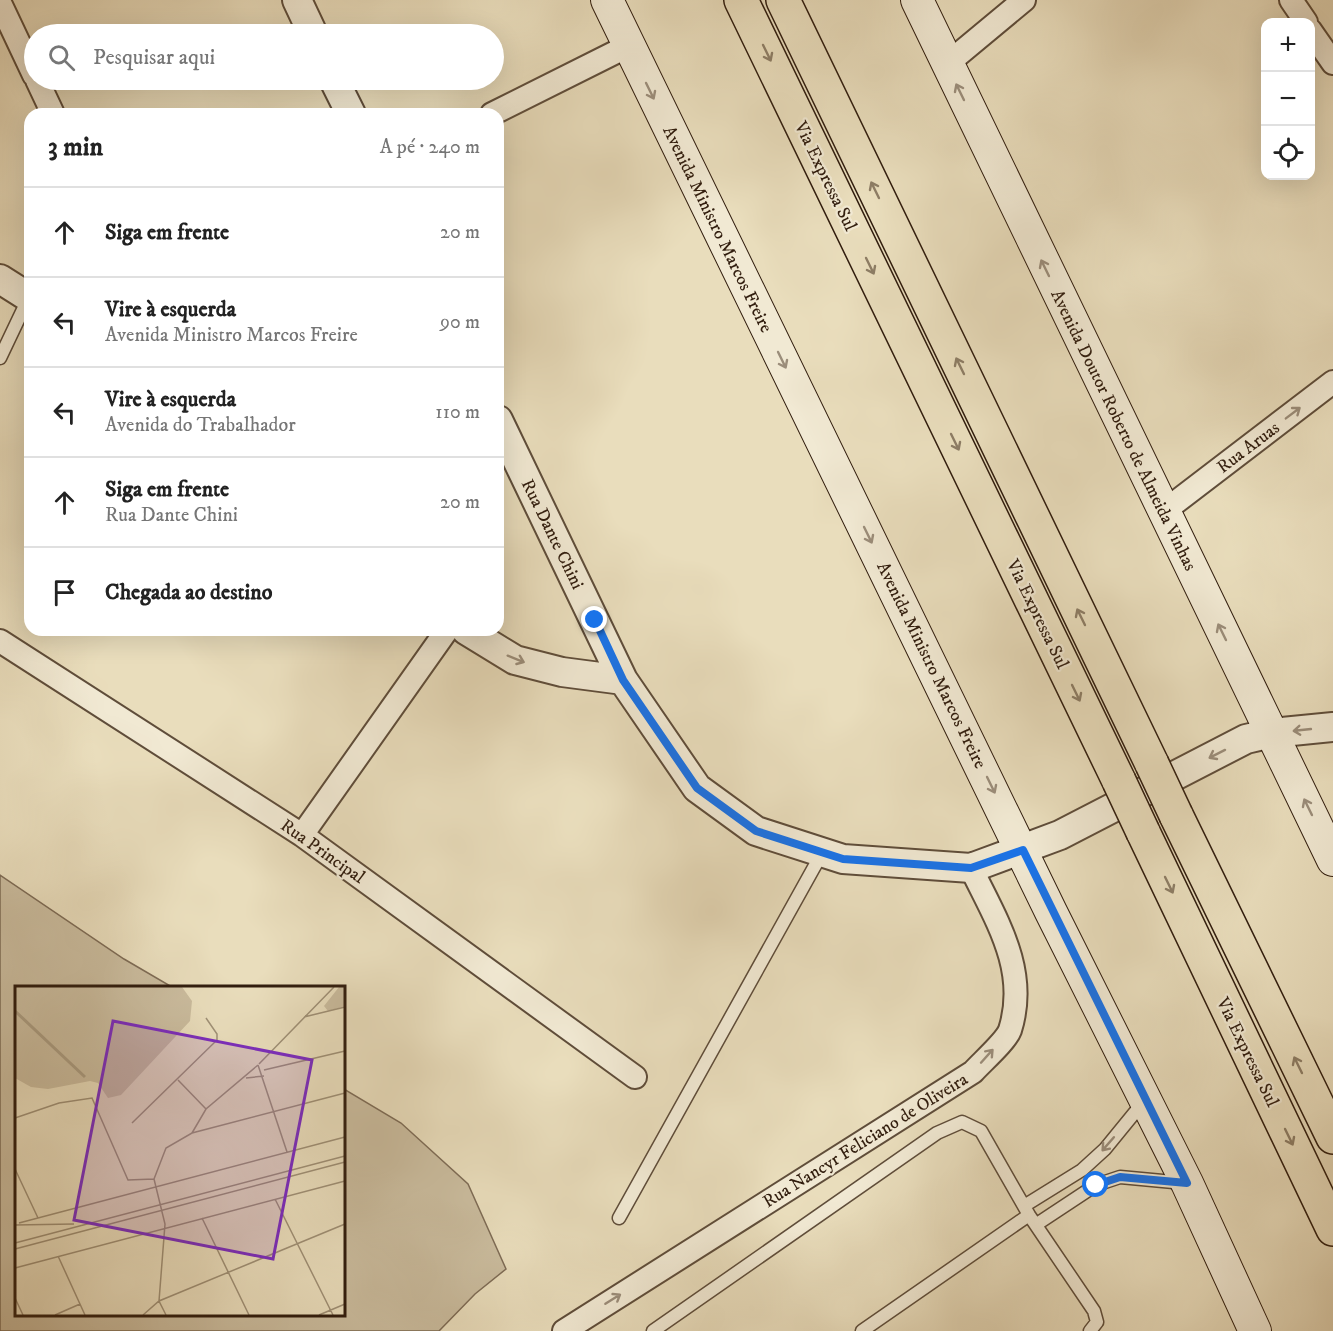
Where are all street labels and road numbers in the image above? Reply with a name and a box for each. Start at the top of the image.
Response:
street label: Via Expressa Sul [789,117,861,235]
street label: Avenida Ministro Marcos Freire [657,122,777,336]
street label: Avenida Doutor Roberto de Almeida Vinhas [1045,286,1201,575]
street label: Rua Aruas [1213,417,1284,478]
street label: Rua Dante Chini [516,476,588,593]
street label: Via Expressa Sul [1001,555,1073,673]
street label: Avenida Ministro Marcos Freire [871,558,991,772]
street label: Rua Principal [276,815,369,889]
street label: Via Expressa Sul [1211,993,1283,1111]
street label: Rua Nancyr Feliciano de Oliveira [759,1068,972,1213]

